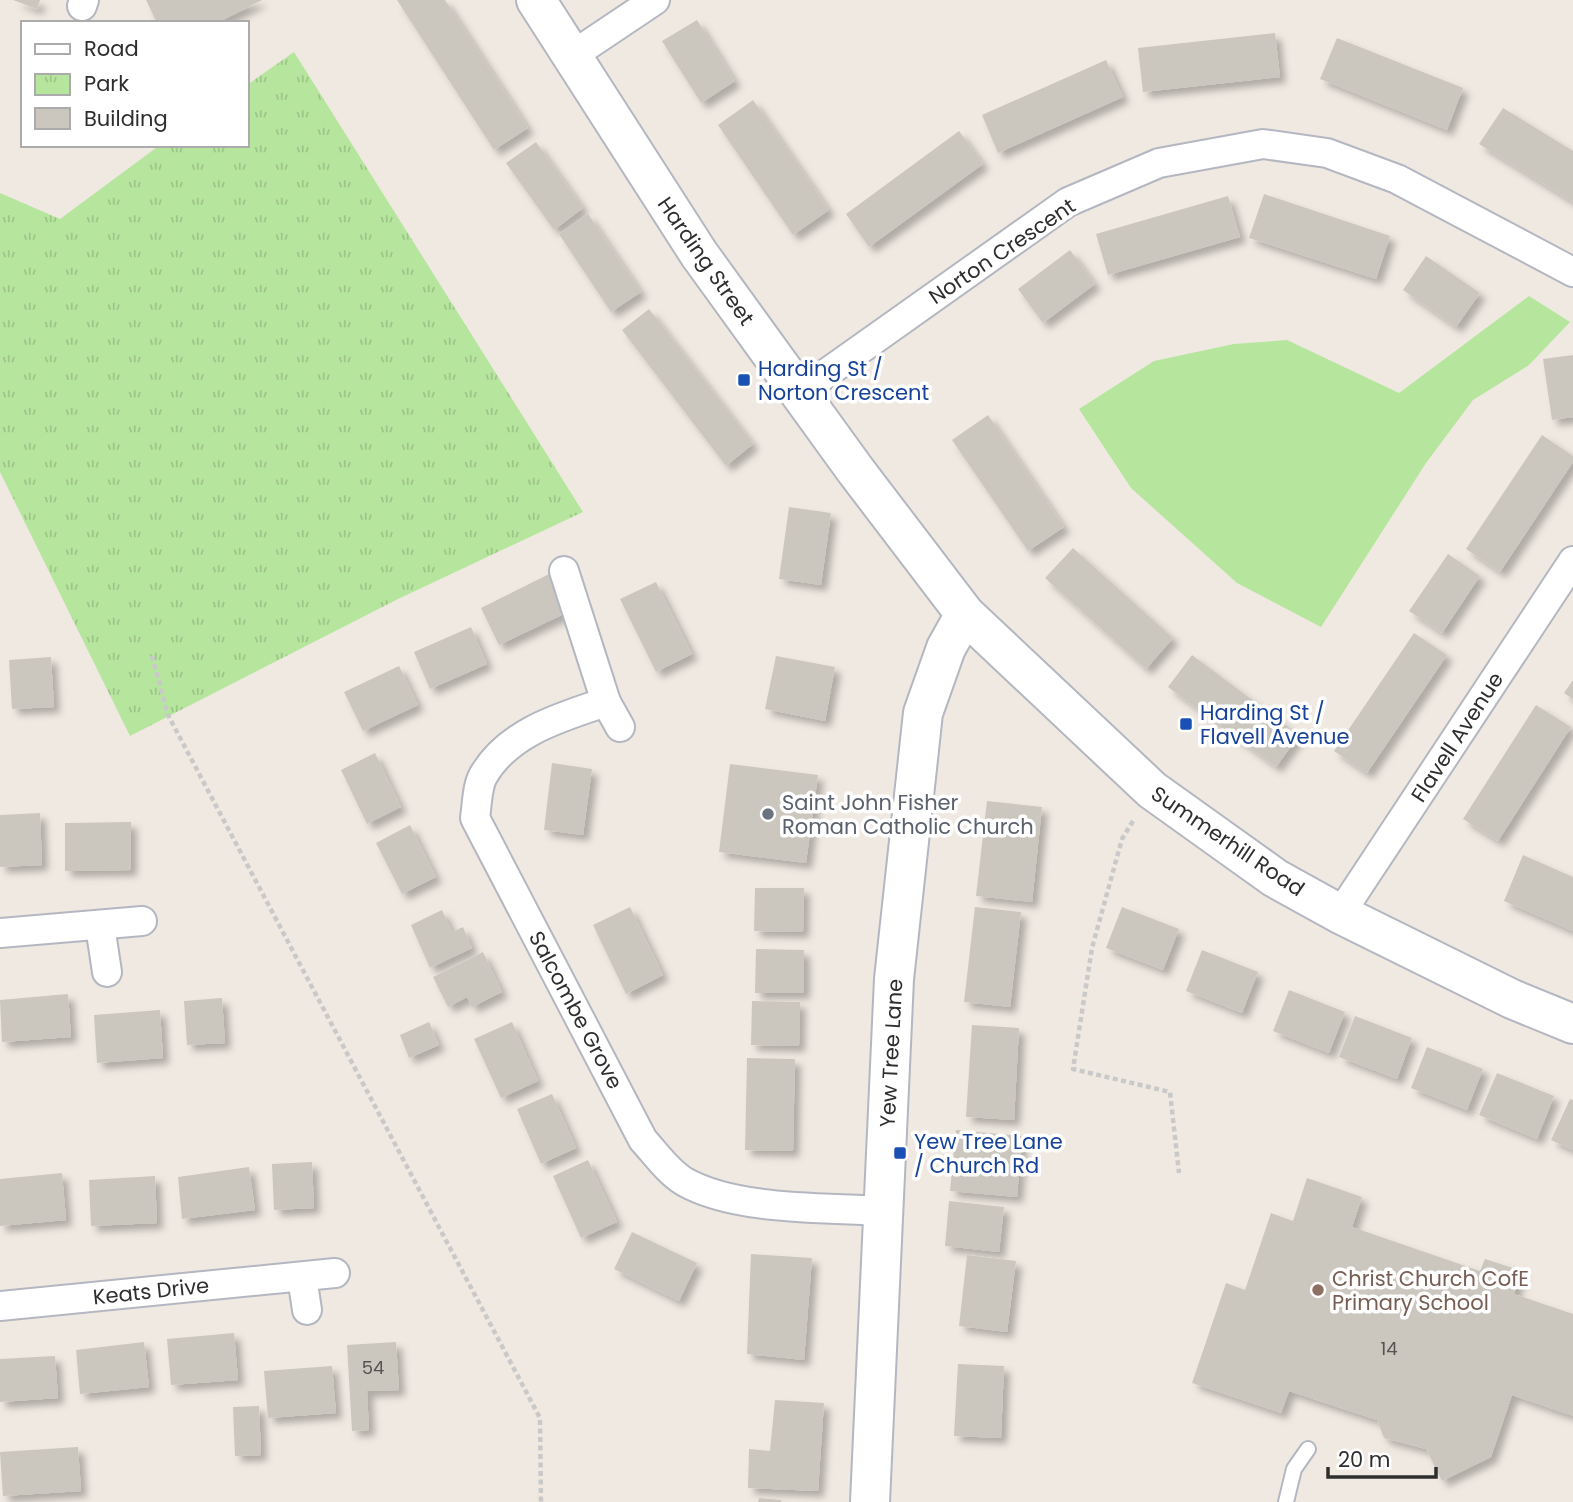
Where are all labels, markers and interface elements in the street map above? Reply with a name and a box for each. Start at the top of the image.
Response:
legend [21,21,248,147]
text: Road [84,34,139,63]
text: Park [84,69,129,98]
text: Building [84,104,168,133]
street label: Harding Street [651,191,761,331]
street label: Norton Crescent [923,191,1081,311]
place label: Harding St / Norton Crescent [758,354,929,407]
marker: Harding St / Norton Crescent [736,372,752,388]
street label: Flavell Avenue [1404,666,1510,808]
place label: Harding St / Flavell Avenue [1200,698,1350,751]
marker: Harding St / Flavell Avenue [1178,716,1194,732]
street label: Summerhill Road [1146,779,1310,903]
place label: Saint John Fisher Roman Catholic Church [782,788,1034,841]
marker: Saint John Fisher Roman Catholic Church [760,806,776,822]
street label: Salcombe Grove [522,926,630,1094]
street label: Yew Tree Lane [873,978,909,1128]
place label: Yew Tree Lane / Church Rd [914,1127,1063,1180]
marker: Yew Tree Lane / Church Rd [892,1145,908,1161]
place label: Christ Church CofE Primary School [1332,1264,1529,1317]
street label: Keats Drive [91,1270,211,1312]
marker: Christ Church CofE Primary School [1310,1282,1326,1298]
house number: 14 [1380,1336,1398,1361]
house number: 54 [362,1355,384,1380]
scale bar [1328,1436,1436,1480]
text: 20 m [1338,1445,1391,1474]

